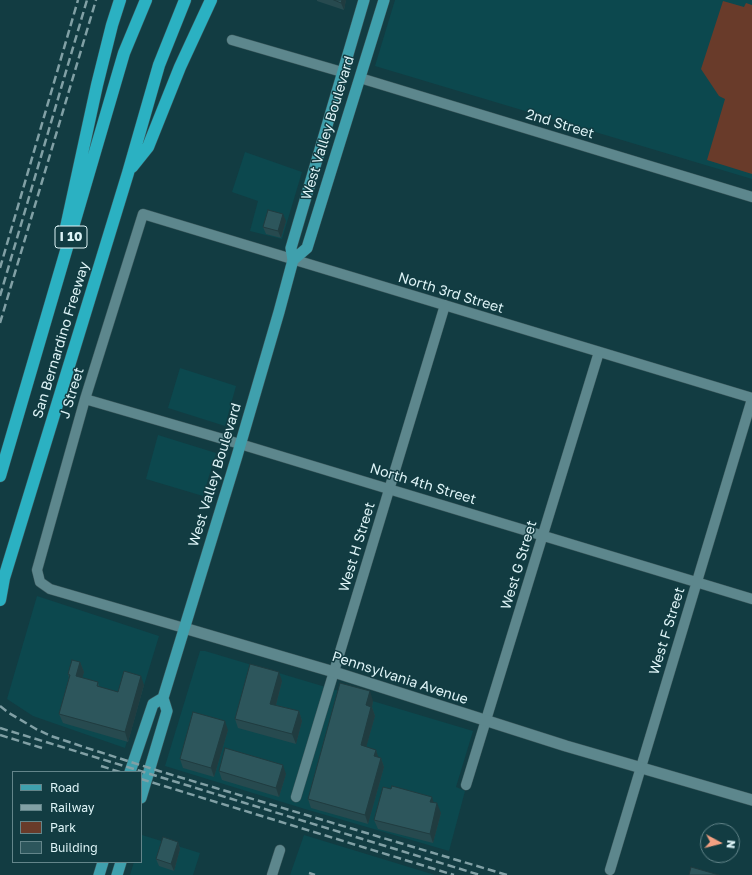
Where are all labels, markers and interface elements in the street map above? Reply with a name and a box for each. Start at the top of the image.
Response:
street label: West Valley Boulevard [298,54,358,202]
street label: 2nd Street [524,106,596,142]
road number: I 10 [55,226,87,248]
street label: San Bernardino Freeway [29,260,93,420]
street label: North 3rd Street [396,269,506,317]
street label: J Street [56,365,88,421]
street label: West Valley Boulevard [185,401,245,549]
street label: North 4th Street [368,460,478,508]
street label: West H Street [335,500,379,594]
street label: West G Street [497,518,541,612]
street label: West F Street [646,585,688,677]
street label: Pennsylvania Avenue [330,648,470,708]
legend [12,771,142,863]
text: Road [50,780,79,795]
text: Railway [50,800,95,815]
text: Park [50,820,76,835]
north arrow [700,823,740,863]
text: N [724,839,738,849]
text: Building [50,840,98,855]

